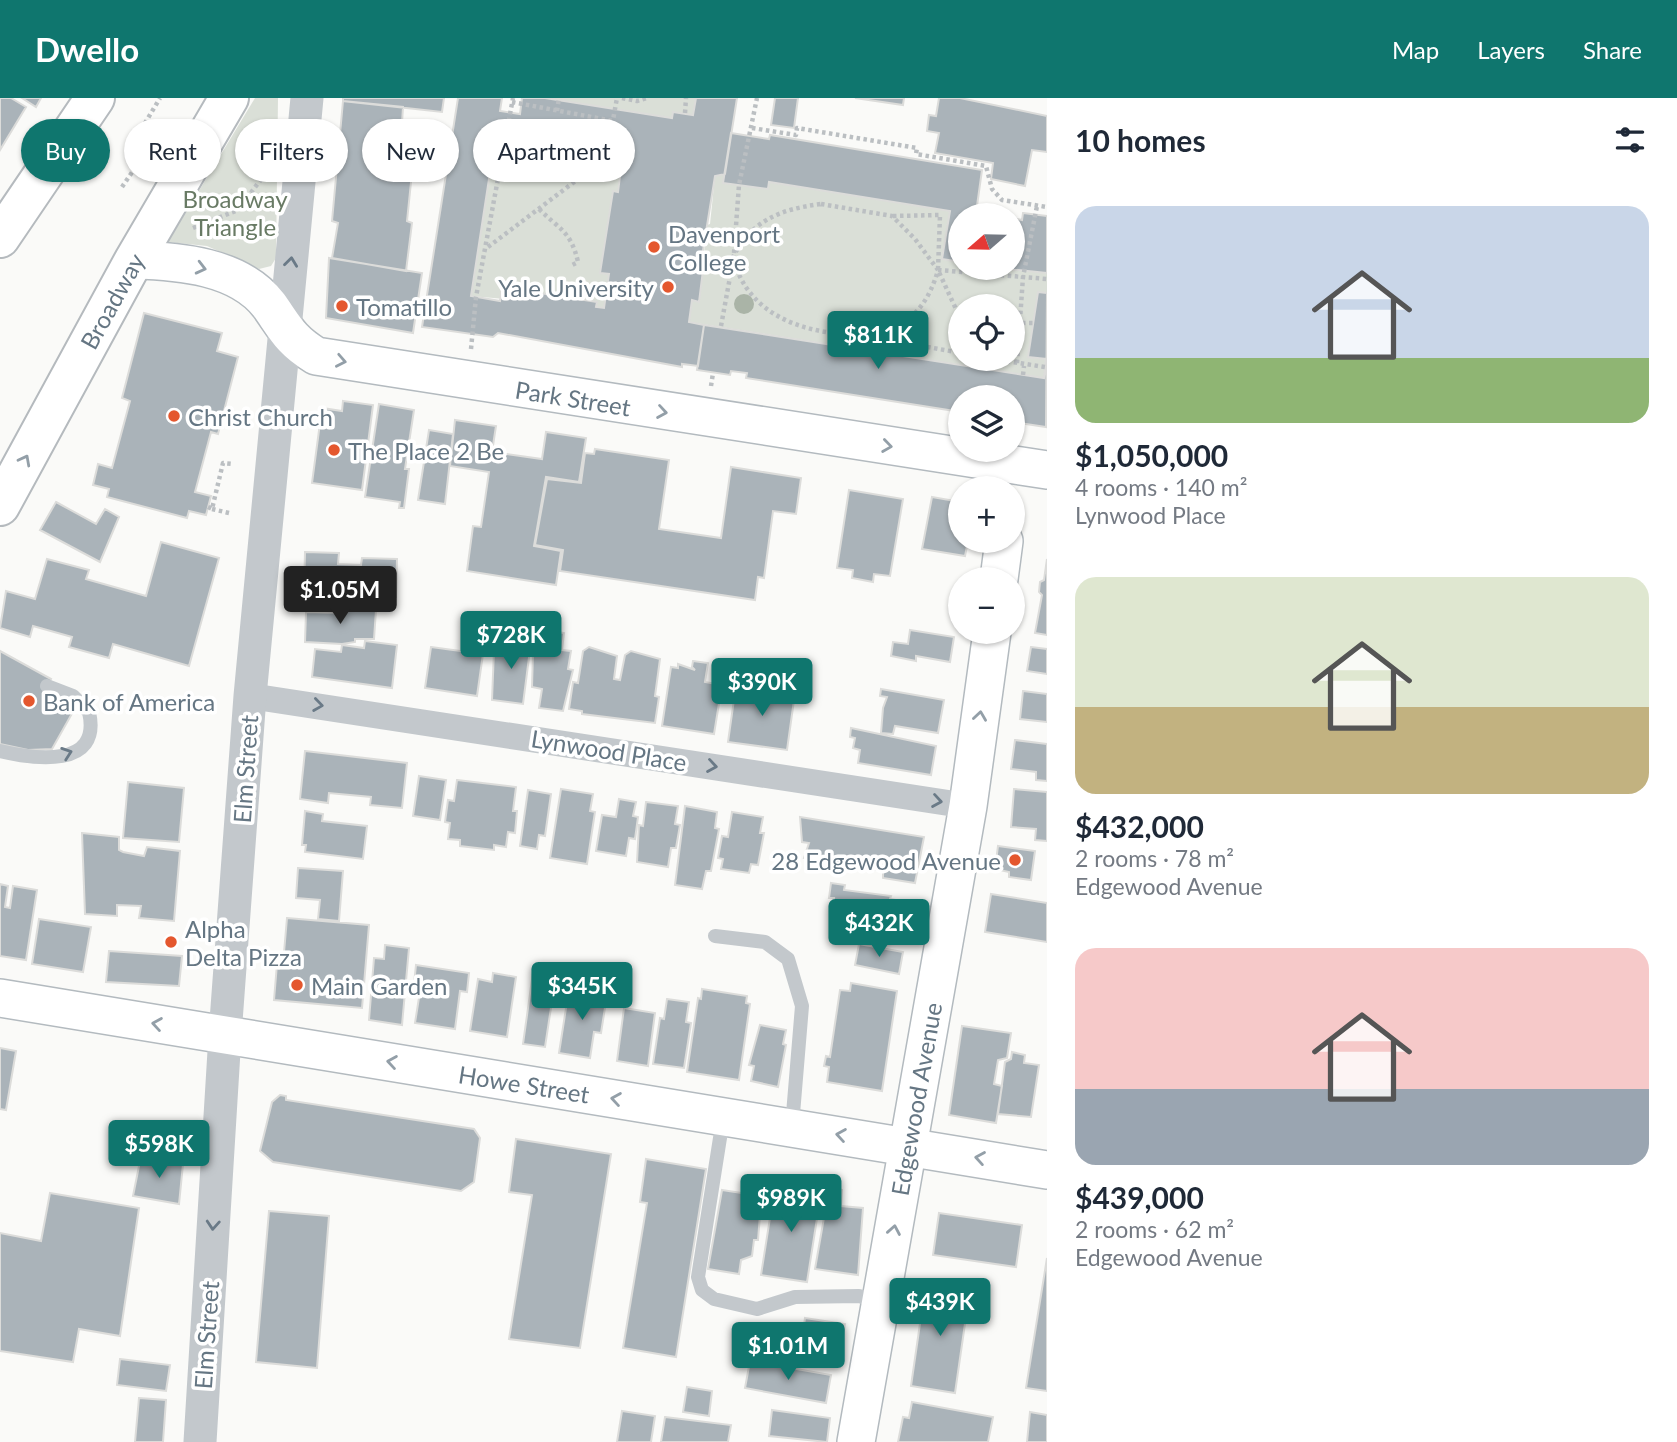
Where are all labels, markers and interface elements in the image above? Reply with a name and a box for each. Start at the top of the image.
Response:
text: Dwello [35,29,139,69]
text: Map [1392,35,1439,64]
text: Layers [1477,35,1545,64]
text: Share [1583,35,1642,64]
chip: Buy [21,119,110,182]
chip: Rent [124,119,221,182]
chip: Filters [235,119,348,182]
chip: New [362,119,459,182]
chip: Apartment [473,119,635,182]
icon: filters [1611,121,1649,159]
text: 10 homes [1075,122,1206,158]
park label: Broadway Triangle [182,184,288,241]
north arrow [948,203,1026,280]
map controls [948,203,1025,644]
place label: Davenport College [668,219,781,276]
marker: Davenport College [646,239,662,255]
street label: Broadway [74,247,150,354]
icon: home [1299,252,1425,378]
one-way arrow [284,256,299,267]
one-way arrow [195,260,207,274]
place label: Yale University [498,273,655,302]
marker: Yale University [660,279,676,295]
place label: Tomatillo [356,292,452,321]
button: locate [948,294,1025,371]
marker: Tomatillo [334,298,350,314]
pin: $811K [829,312,927,371]
text: $811K [843,320,913,348]
one-way arrow [335,353,347,368]
street label: Park Street [513,375,633,421]
button: layers [948,385,1025,462]
place label: Christ Church [188,402,333,431]
one-way arrow [656,404,668,419]
marker: Christ Church [166,408,182,424]
place label: The Place 2 Be [348,436,504,465]
text: $1,050,000 [1075,437,1228,473]
one-way arrow [881,439,893,454]
marker: The Place 2 Be [326,442,342,458]
one-way arrow [17,455,30,467]
text: 4 rooms · 140 m² [1075,473,1247,501]
button: + [948,476,1025,553]
text: Lynwood Place [1075,501,1226,529]
pin: $1.05M [283,566,397,626]
button: − [948,567,1025,644]
text: $1.05M [300,575,380,603]
pin: $728K [462,612,560,671]
text: $728K [476,620,546,648]
icon: home [1299,623,1425,749]
pin: $390K [713,658,811,718]
text: $390K [727,667,797,695]
place label: Bank of America [43,687,215,716]
marker: Bank of America [21,693,37,709]
one-way arrow [312,697,324,712]
one-way arrow [972,710,987,722]
street label: Elm Street [227,713,263,824]
street label: Lynwood Place [529,723,689,777]
one-way arrow [60,747,72,761]
one-way arrow [706,758,718,773]
one-way arrow [931,793,943,808]
text: $432,000 [1075,808,1204,844]
text: 2 rooms · 78 m² [1075,844,1234,872]
place label: 28 Edgewood Avenue [771,846,1001,875]
marker: 28 Edgewood Avenue [1007,852,1023,868]
text: Edgewood Avenue [1075,872,1263,900]
pin: $432K [830,900,928,959]
text: $432K [844,908,914,936]
place label: Alpha Delta Pizza [185,914,302,971]
marker: Alpha Delta Pizza [163,934,179,950]
pin: $345K [533,962,631,1022]
place label: Main Garden [311,971,447,1000]
text: $345K [547,971,617,999]
marker: Main Garden [289,977,305,993]
icon: home [1299,994,1425,1120]
street label: Edgewood Avenue [885,1000,947,1198]
one-way arrow [152,1017,163,1032]
one-way arrow [386,1055,398,1070]
street label: Howe Street [457,1059,592,1109]
one-way arrow [610,1092,622,1107]
pin: $598K [110,1121,208,1180]
one-way arrow [835,1128,847,1143]
text: $598K [124,1129,194,1157]
one-way arrow [974,1152,986,1167]
pin: $989K [742,1174,840,1234]
text: $439,000 [1075,1179,1204,1215]
text: $989K [756,1183,826,1211]
text: 2 rooms · 62 m² [1075,1215,1234,1243]
one-way arrow [206,1220,221,1231]
one-way arrow [885,1224,900,1236]
text: Edgewood Avenue [1075,1243,1263,1271]
pin: $439K [891,1278,989,1338]
street label: Elm Street [188,1279,224,1390]
text: $439K [905,1287,975,1315]
pin: $1.01M [731,1322,845,1382]
text: $1.01M [748,1331,828,1359]

